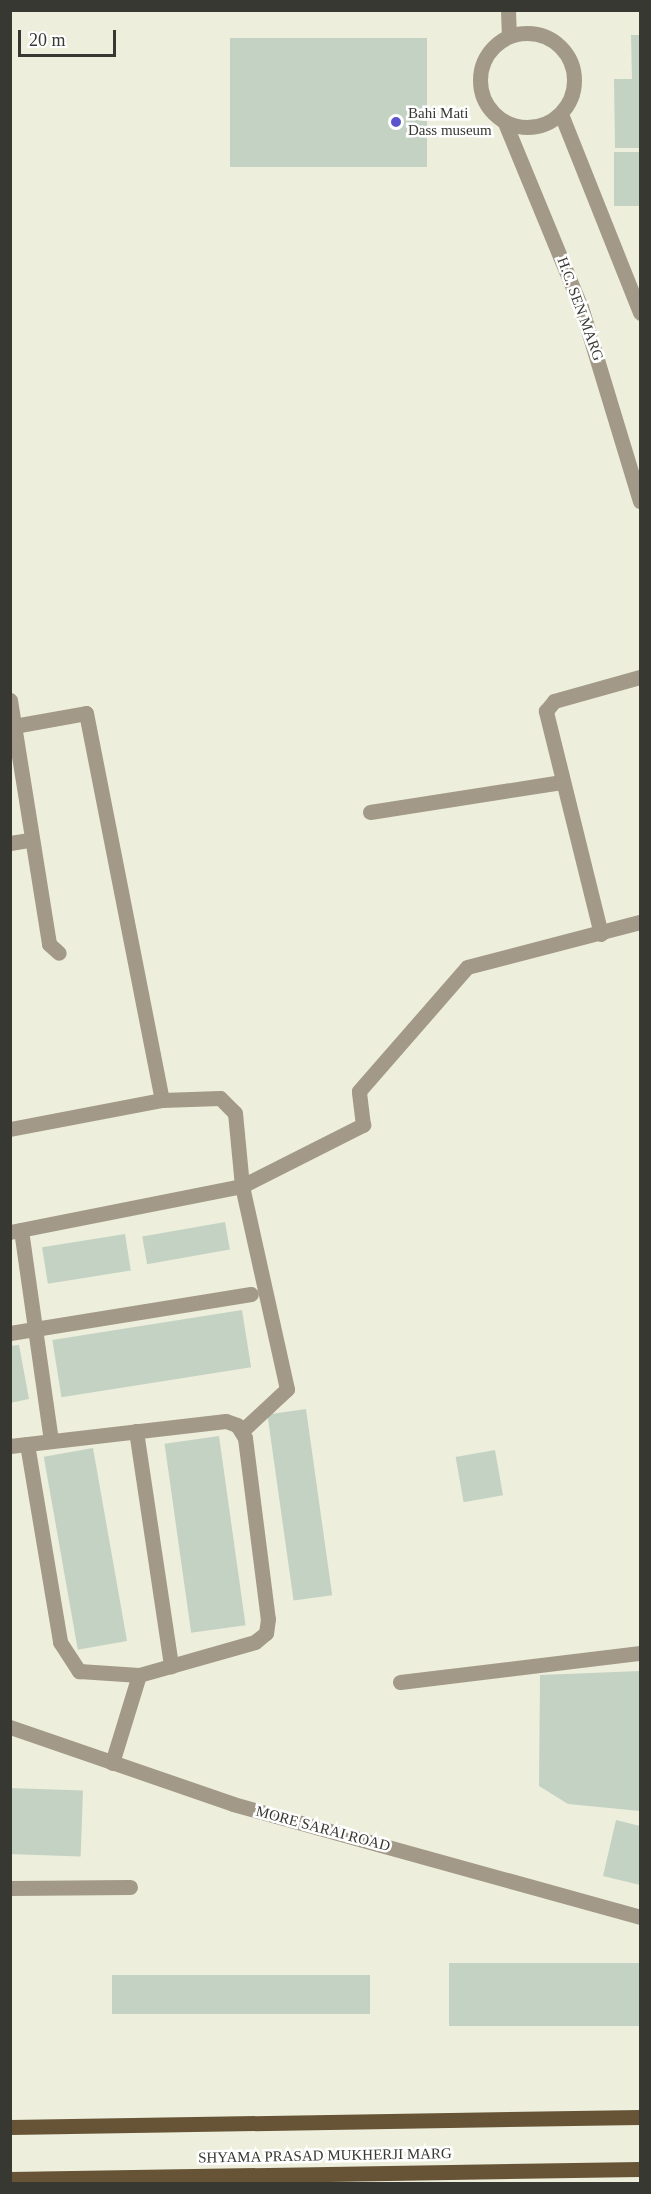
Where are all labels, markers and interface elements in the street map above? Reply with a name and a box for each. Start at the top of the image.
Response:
scale bar [21,18,118,56]
text: 20 m [29,30,66,50]
place label: Bahi Mati Dass museum [408,104,498,139]
marker: Bahi Mati Dass museum [389,115,403,129]
street label: H.C. SEN MARG [555,260,605,358]
street label: MORE SARAI ROAD [261,1804,385,1854]
street label: SHYAMA PRASAD MUKHERJI MARG [212,2145,438,2167]

